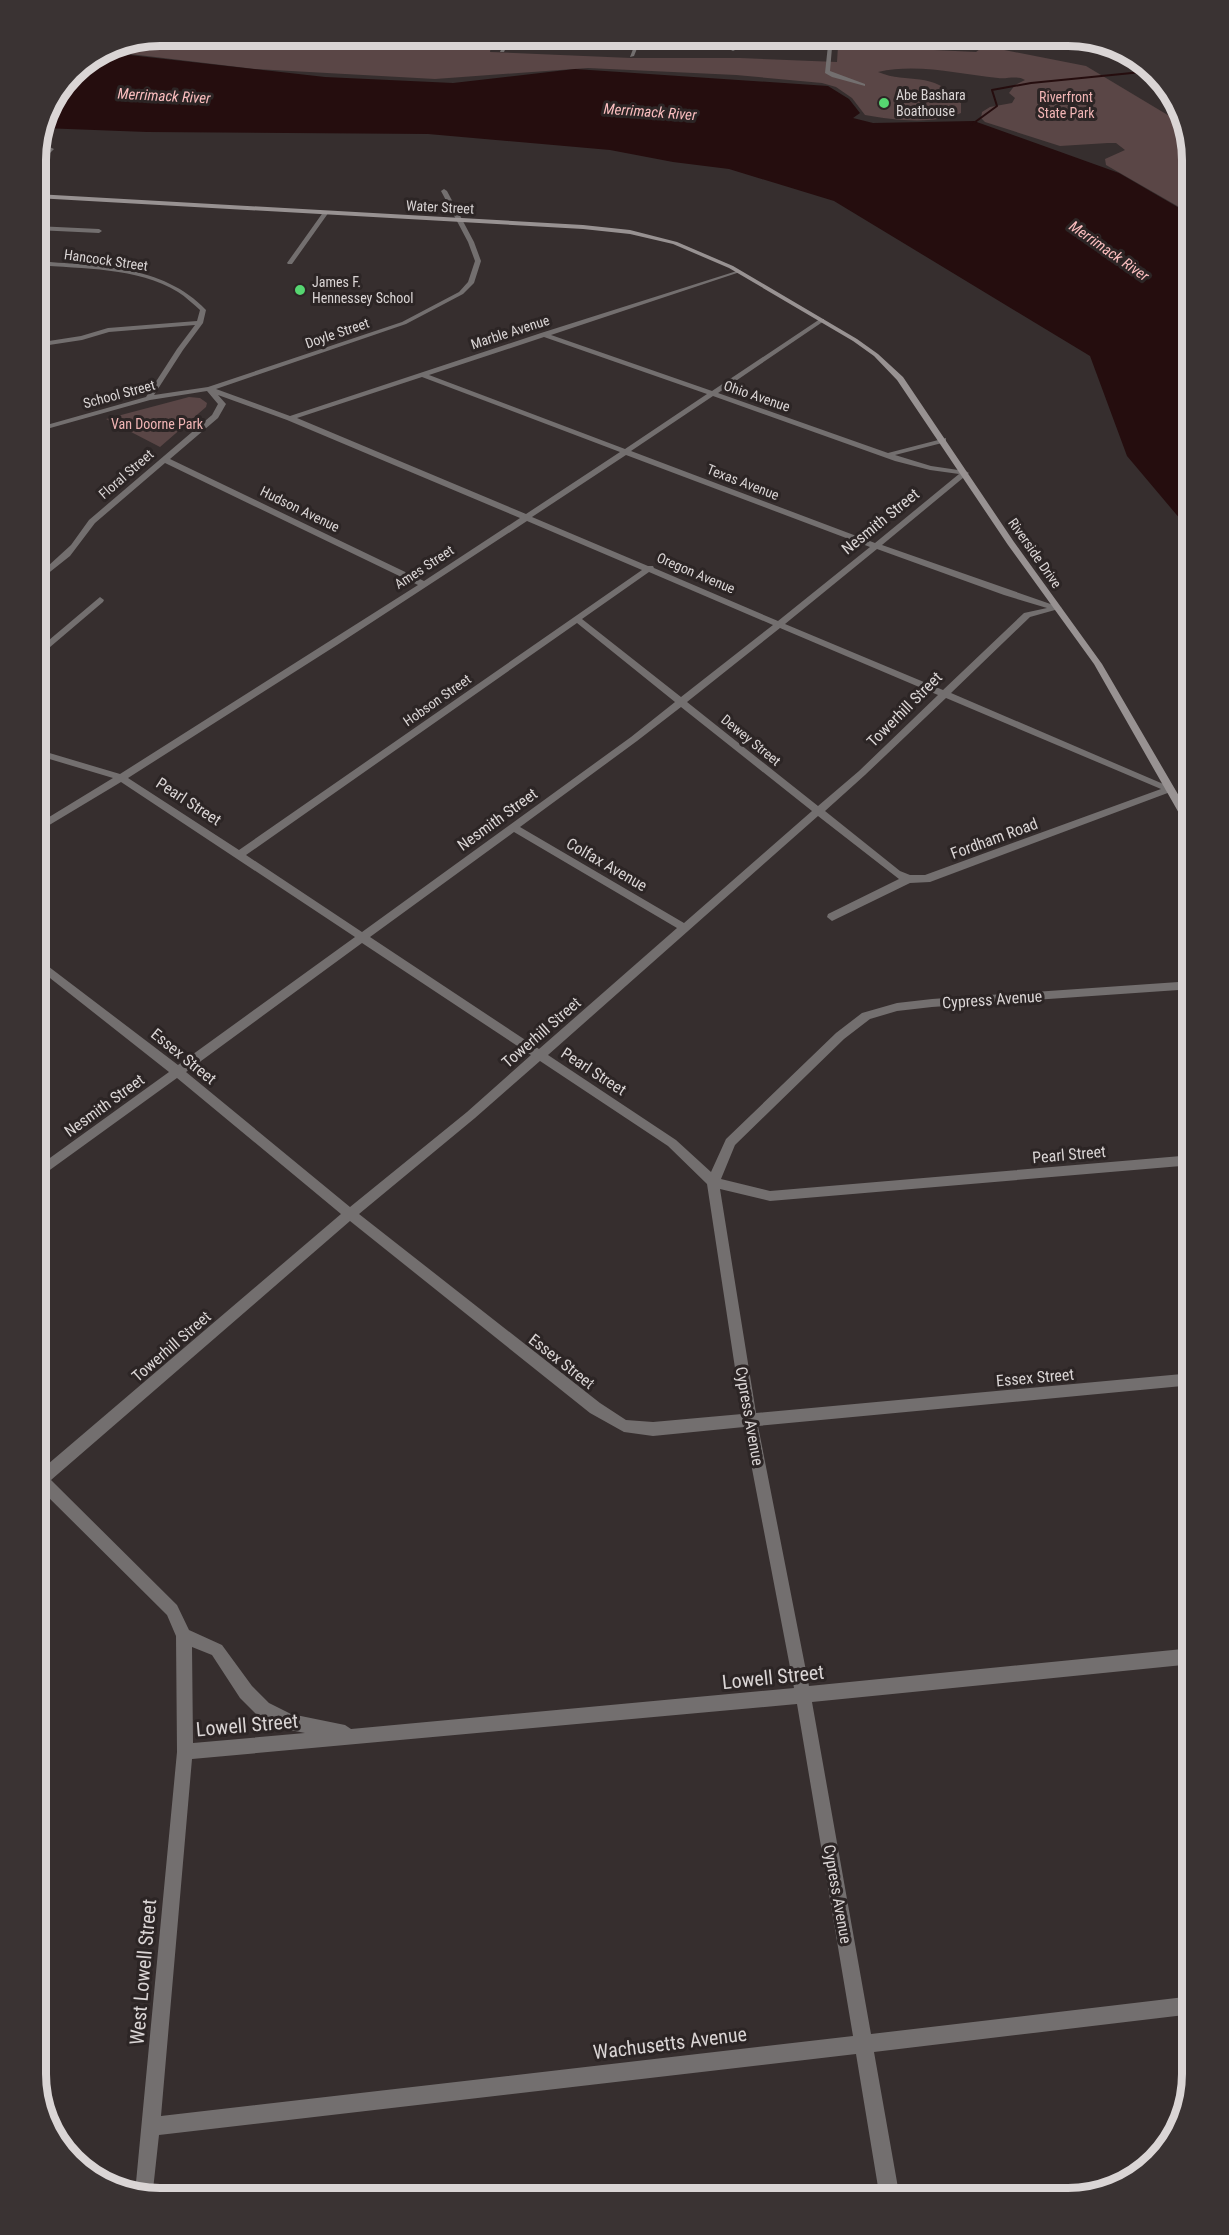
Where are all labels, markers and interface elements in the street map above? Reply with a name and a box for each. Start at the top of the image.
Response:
water label: Merrimack River [117,85,212,107]
place label: Abe Bashara Boathouse [896,87,966,119]
park label: Riverfront State Park [1038,89,1095,121]
marker: Abe Bashara Boathouse [877,96,891,110]
water label: Merrimack River [603,100,698,124]
street label: Water Street [406,197,474,217]
water label: Merrimack River [1066,217,1153,285]
street label: Hancock Street [63,246,149,274]
place label: James F. Hennessey School [312,274,413,306]
marker: James F. Hennessey School [293,283,307,297]
street label: Marble Avenue [469,312,552,352]
street label: Doyle Street [303,315,371,351]
street label: School Street [81,377,157,411]
street label: Ohio Avenue [722,377,793,415]
park label: Van Doorne Park [111,416,204,432]
street label: Floral Street [96,446,156,502]
street label: Texas Avenue [705,461,782,503]
street label: Hudson Avenue [258,483,343,535]
street label: Nesmith Street [838,484,923,558]
street label: Riverside Drive [1005,515,1065,591]
street label: Ames Street [391,542,457,592]
street label: Oregon Avenue [655,549,738,597]
street label: Towerhill Street [863,668,946,751]
street label: Hobson Street [400,671,474,729]
street label: Dewey Street [718,711,784,769]
street label: Pearl Street [153,773,225,830]
street label: Nesmith Street [454,784,541,855]
street label: Fordham Road [948,814,1040,863]
street label: Colfax Avenue [563,834,651,895]
street label: Cypress Avenue [941,987,1043,1012]
street label: Towerhill Street [498,993,585,1072]
street label: Essex Street [147,1024,220,1089]
street label: Pearl Street [558,1043,630,1100]
street label: Nesmith Street [61,1070,148,1141]
street label: Pearl Street [1032,1142,1107,1167]
street label: Towerhill Street [128,1307,215,1386]
street label: Essex Street [525,1330,599,1393]
street label: Cypress Avenue [731,1365,768,1467]
street label: Essex Street [995,1365,1075,1390]
street label: Lowell Street [721,1660,825,1694]
street label: Lowell Street [195,1709,299,1741]
street label: Cypress Avenue [819,1843,856,1945]
street label: West Lowell Street [125,1898,161,2046]
street label: Wachusetts Avenue [592,2022,748,2064]

